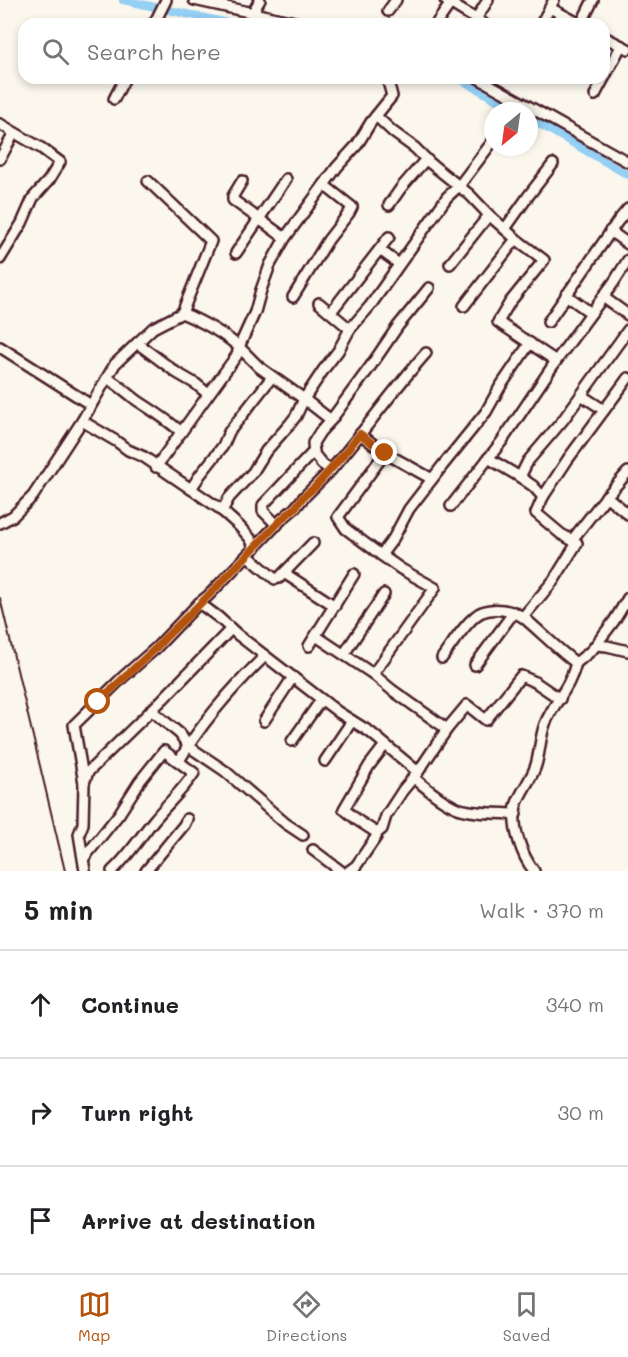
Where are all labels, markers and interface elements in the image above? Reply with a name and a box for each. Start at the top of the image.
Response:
search box [18,18,610,84]
icon: search [39,35,72,68]
text: Search here [87,37,221,66]
north arrow [484,102,538,156]
route end [371,439,397,465]
route start [84,688,110,714]
text: 5 min [24,893,93,927]
text: Walk · 370 m [479,897,604,923]
icon: ahead [24,988,57,1021]
text: Continue [81,990,179,1019]
text: 340 m [546,991,604,1017]
icon: right [24,1096,57,1129]
text: Turn right [81,1098,193,1127]
text: 30 m [558,1099,604,1125]
icon: arrive [24,1204,57,1237]
text: Arrive at destination [81,1206,316,1235]
tab: Map [78,1288,111,1345]
tab: Directions [266,1288,347,1345]
tab: Saved [503,1288,550,1345]

